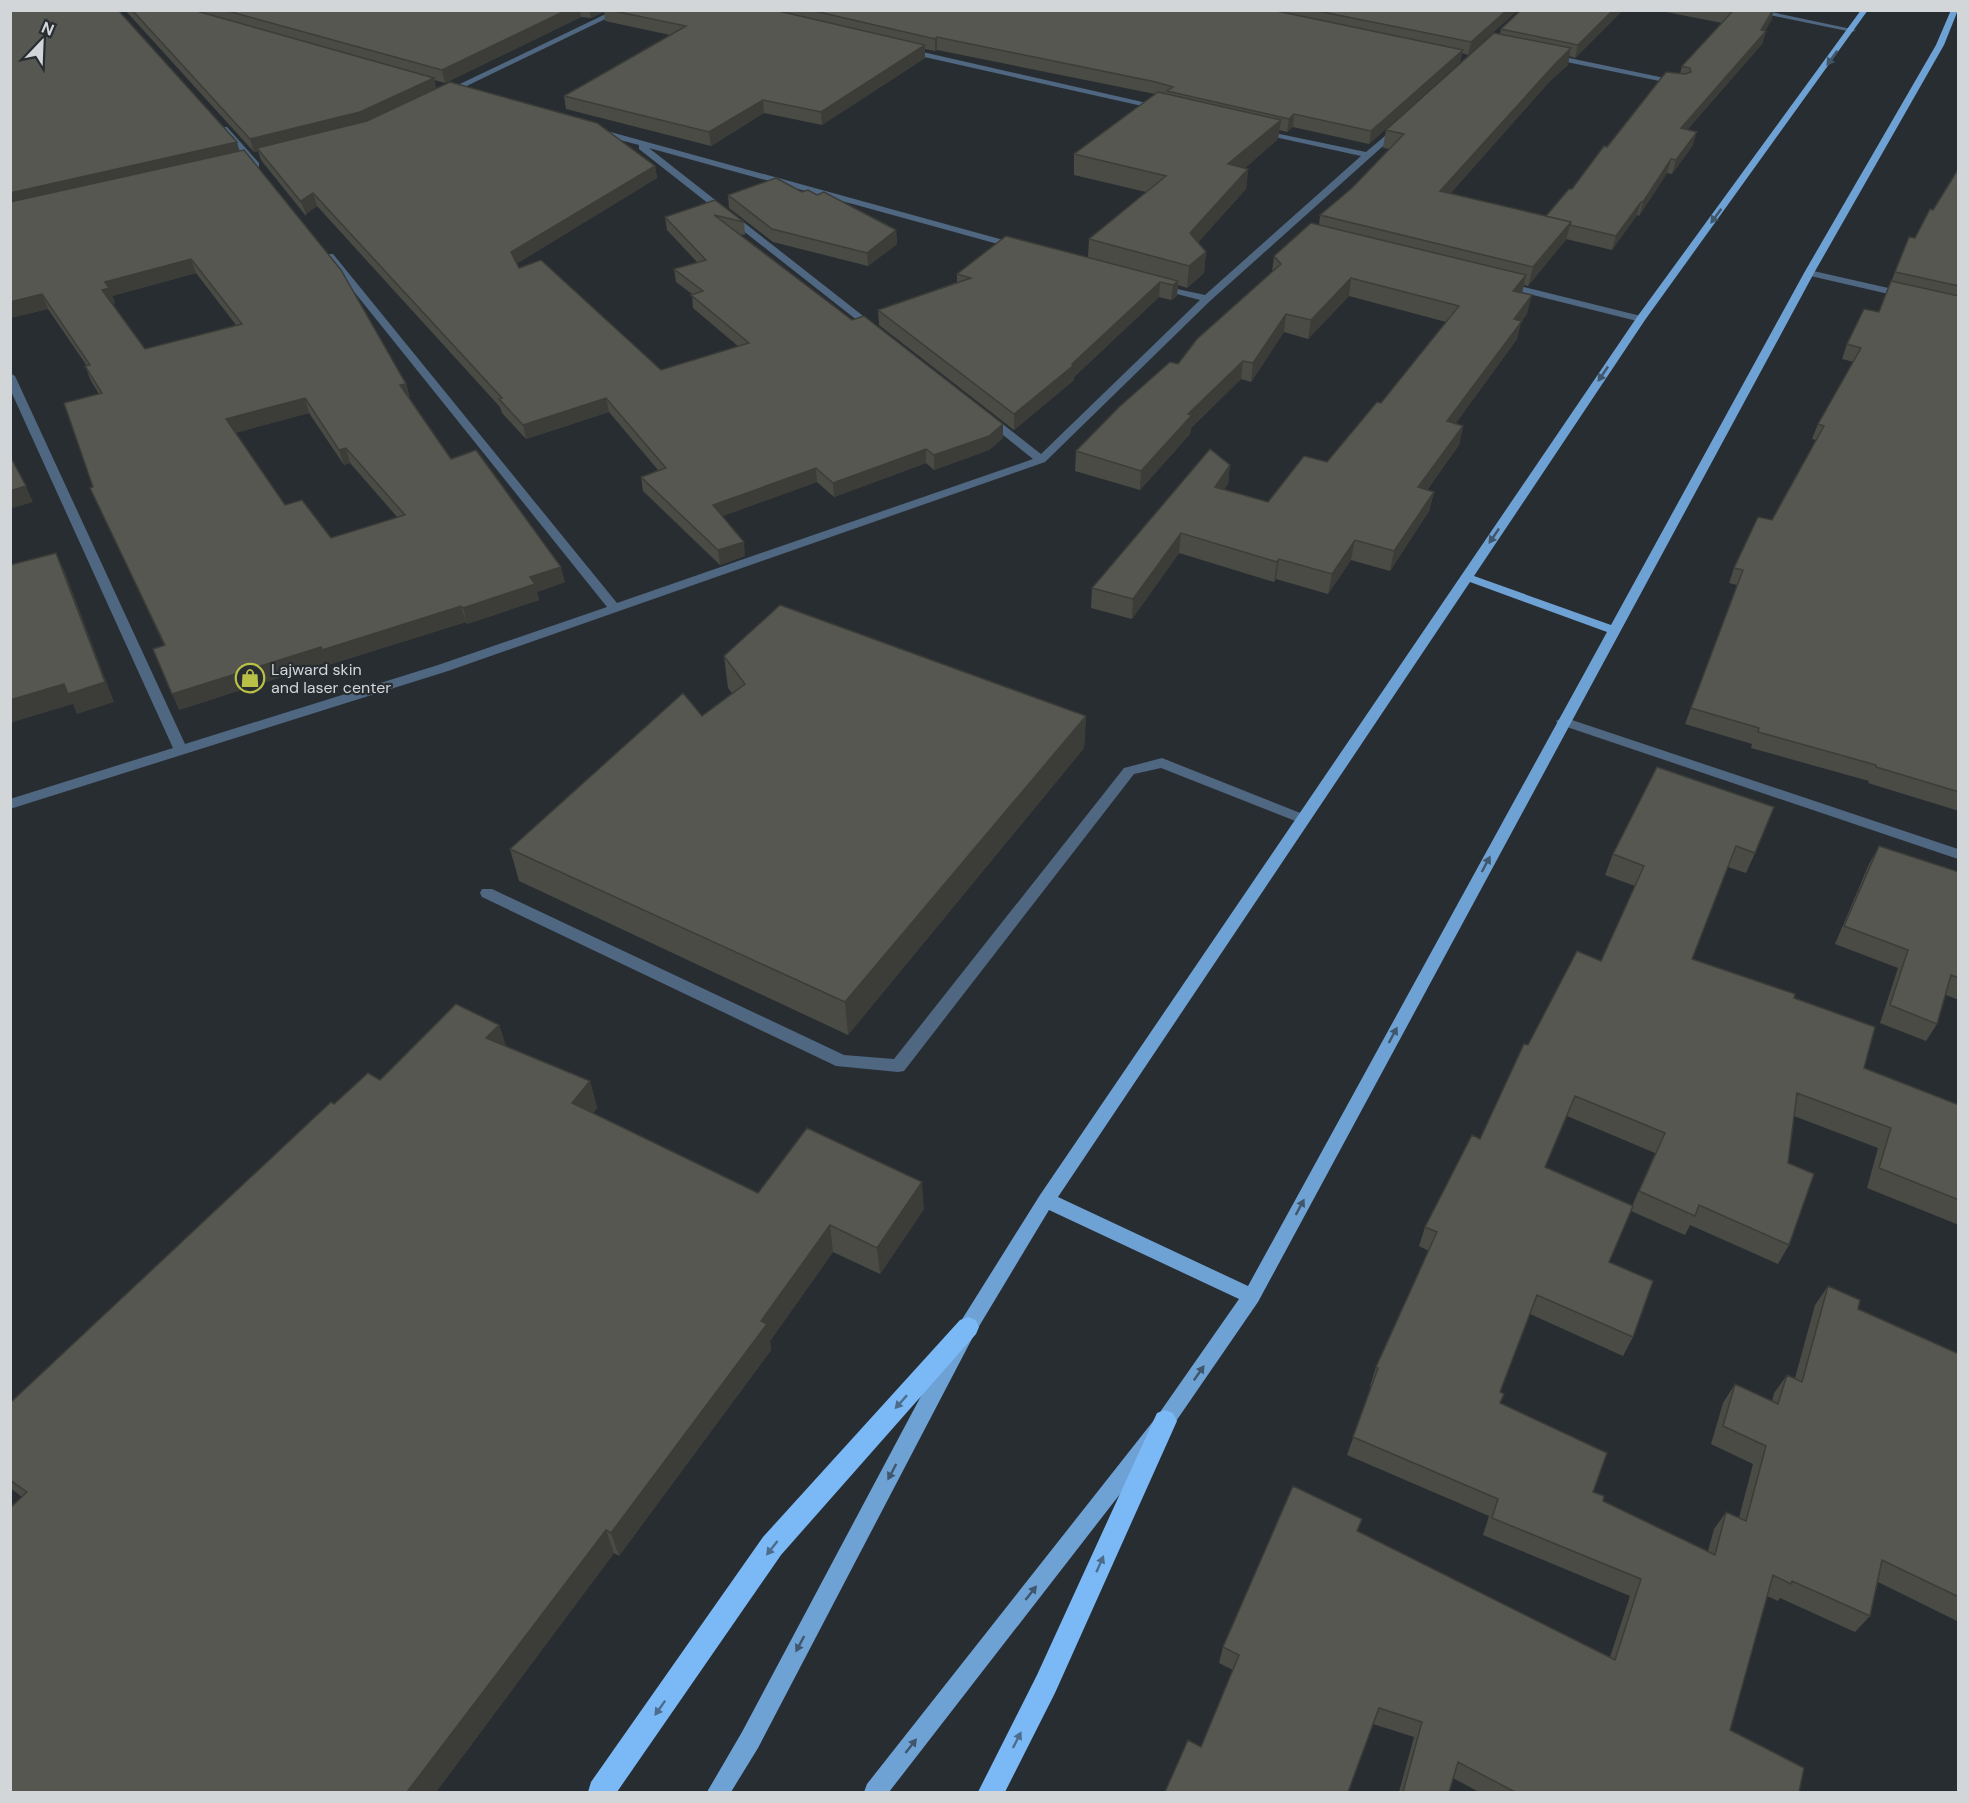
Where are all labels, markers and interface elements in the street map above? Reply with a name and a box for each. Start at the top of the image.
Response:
north arrow [12,12,72,72]
text: N [38,17,57,41]
one-way arrow [1826,50,1838,66]
one-way arrow [1711,208,1723,223]
one-way arrow [1597,366,1609,382]
one-way arrow [1489,528,1500,544]
place label: Lajward skin and laser center [271,659,391,698]
shop icon: Lajward skin and laser center [234,662,266,694]
one-way arrow [1481,855,1491,872]
one-way arrow [1388,1027,1398,1044]
one-way arrow [1295,1198,1305,1215]
one-way arrow [1193,1365,1204,1381]
one-way arrow [894,1395,908,1410]
one-way arrow [887,1464,897,1481]
one-way arrow [766,1541,778,1556]
one-way arrow [1096,1555,1106,1573]
one-way arrow [1025,1585,1037,1600]
one-way arrow [796,1636,805,1653]
one-way arrow [654,1699,666,1715]
one-way arrow [1013,1732,1022,1749]
one-way arrow [905,1739,917,1754]

